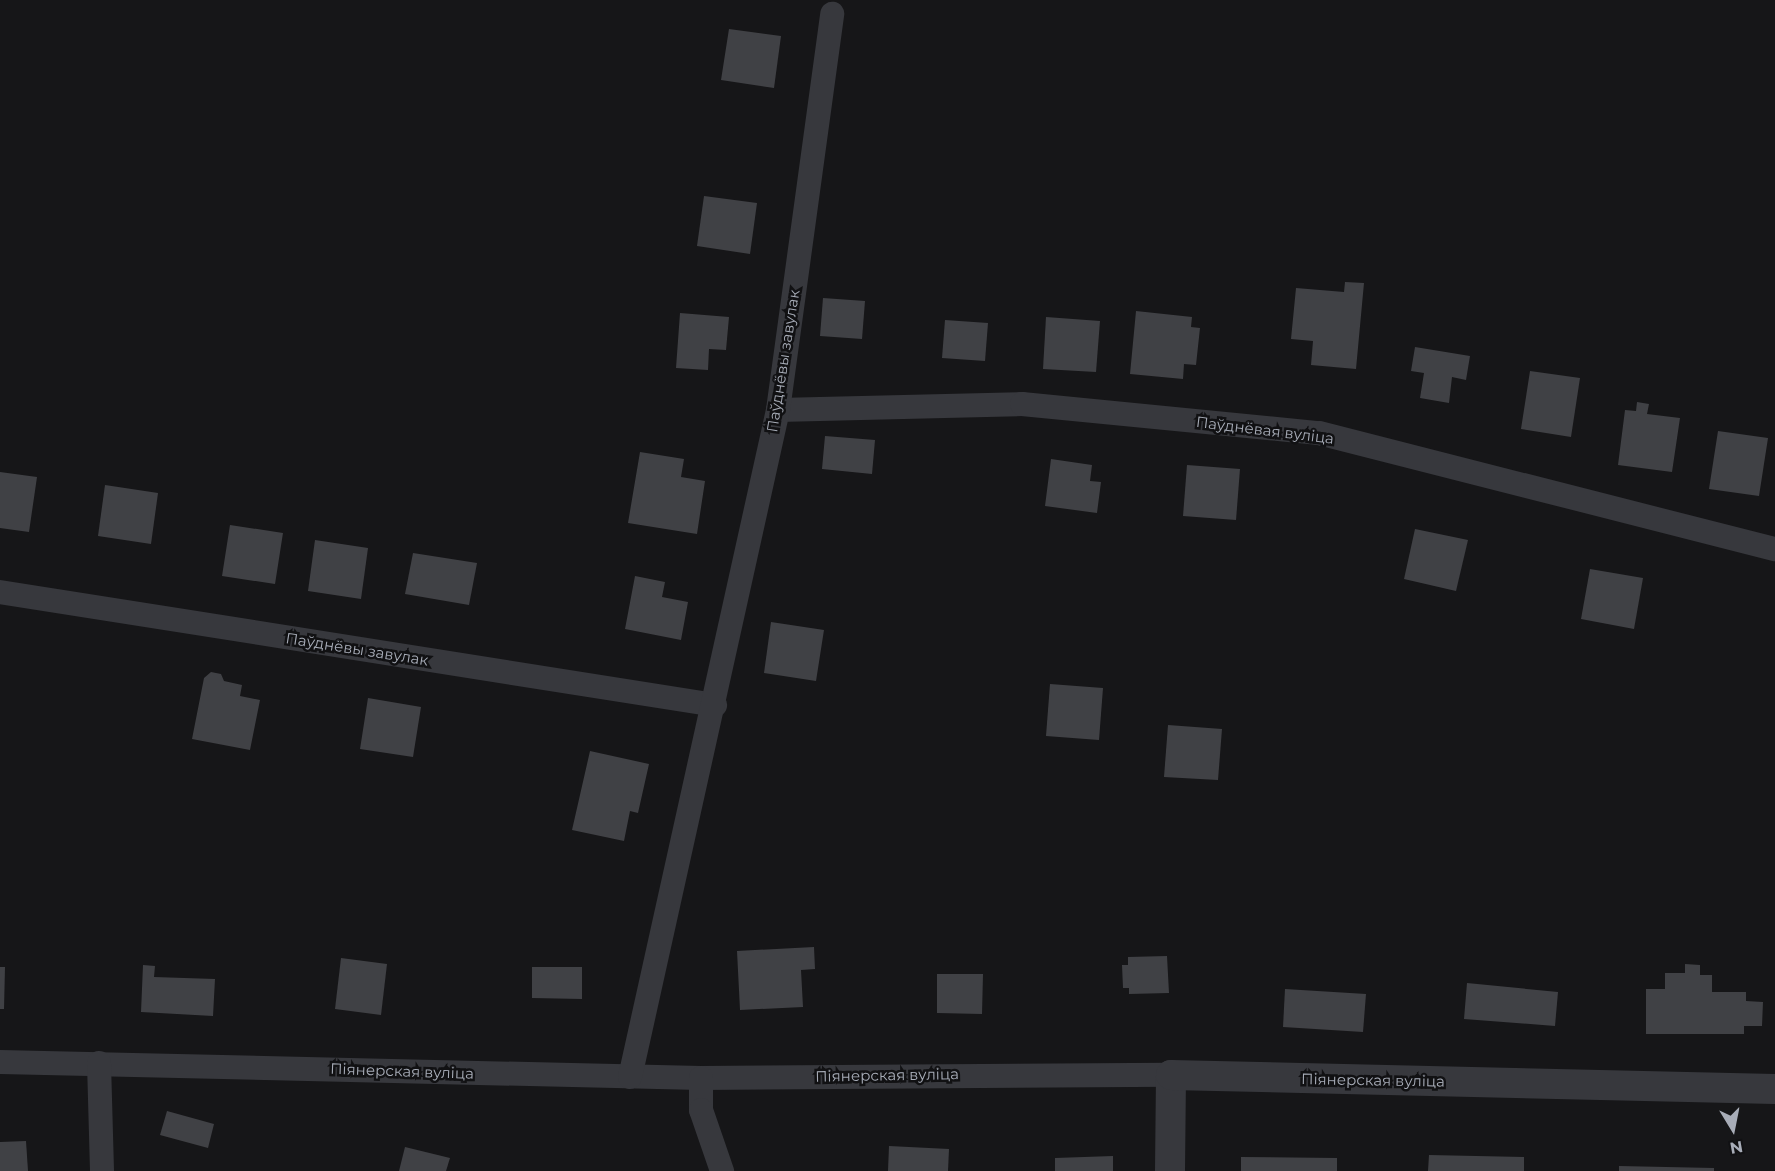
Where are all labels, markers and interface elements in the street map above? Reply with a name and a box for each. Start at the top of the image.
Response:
street label: Паўднёвы завулак [763,288,803,434]
street label: Паўднёвая вуліца [1195,413,1335,447]
street label: Паўднёвы завулак [284,629,430,669]
street label: Піянерская вуліца [330,1059,474,1083]
street label: Піянерская вуліца [815,1065,959,1085]
street label: Піянерская вуліца [1301,1070,1445,1090]
north arrow [1703,1099,1763,1159]
text: N [1728,1137,1744,1158]

